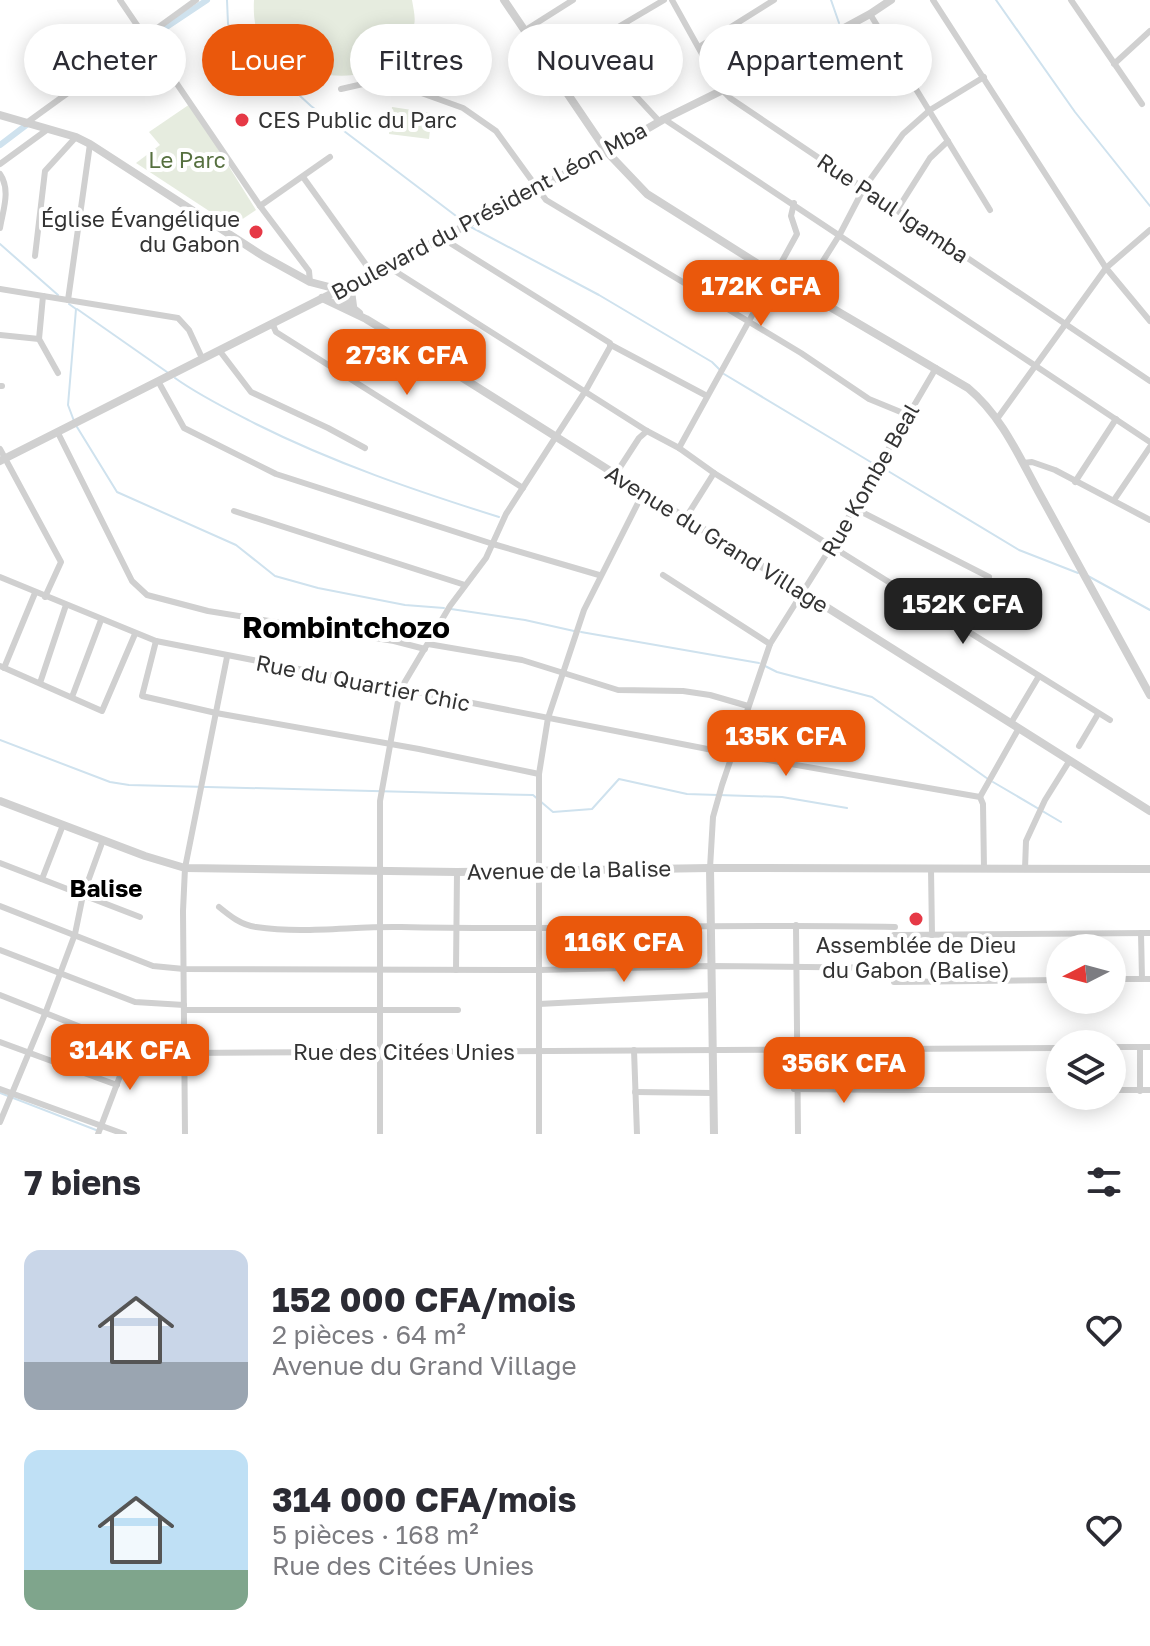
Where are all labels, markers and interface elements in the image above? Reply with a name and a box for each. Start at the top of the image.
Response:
chip: Acheter [24,24,186,96]
chip: Louer [202,24,334,96]
chip: Filtres [350,24,492,96]
chip: Nouveau [508,24,683,96]
chip: Appartement [699,24,932,96]
place label: CES Public du Parc [258,106,457,133]
marker: CES Public du Parc [233,111,251,129]
street label: Boulevard du Président Léon Mba [326,116,651,305]
park label: Le Parc [148,146,226,173]
street label: Rue Paul Igamba [812,147,974,268]
place label: Église Évangélique du Gabon [41,205,240,257]
marker: Église Évangélique du Gabon [247,223,265,241]
pin: 172K CFA [678,260,844,328]
text: 172K CFA [701,270,821,301]
pin: 273K CFA [324,329,490,397]
text: 273K CFA [346,339,468,370]
street label: Rue Kombe Beal [815,398,924,561]
street label: Avenue du Grand Village [601,459,834,618]
pin: 152K CFA [880,578,1046,646]
text: 152K CFA [902,588,1024,619]
district label: Rombintchozo [242,609,450,645]
street label: Rue du Quartier Chic [254,649,472,717]
pin: 135K CFA [703,710,869,778]
text: 135K CFA [725,720,847,751]
street label: Avenue de la Balise [467,854,671,885]
district label: Balise [69,873,143,902]
marker: Assemblée de Dieu du Gabon (Balise) [907,910,925,928]
pin: 116K CFA [541,916,707,984]
text: 116K CFA [564,926,684,957]
place label: Assemblée de Dieu du Gabon (Balise) [816,931,1016,983]
north arrow [1046,934,1126,1014]
map controls [1046,934,1126,1110]
pin: 314K CFA [47,1024,213,1092]
button: layers [1046,1030,1126,1110]
text: 314K CFA [69,1034,191,1065]
pin: 356K CFA [761,1037,927,1105]
street label: Rue des Citées Unies [293,1038,515,1065]
text: 356K CFA [782,1047,906,1078]
icon: filters [1082,1160,1126,1204]
text: 7 biens [24,1162,141,1202]
text: 152 000 CFA/mois [272,1279,576,1319]
icon: home [88,1282,184,1378]
icon: heart [1082,1308,1126,1352]
text: 2 pièces · 64 m² [272,1319,466,1350]
text: Avenue du Grand Village [272,1350,577,1381]
text: 314 000 CFA/mois [272,1479,576,1519]
icon: home [88,1482,184,1578]
icon: heart [1082,1508,1126,1552]
text: 5 pièces · 168 m² [272,1519,479,1550]
text: Rue des Citées Unies [272,1550,534,1581]

